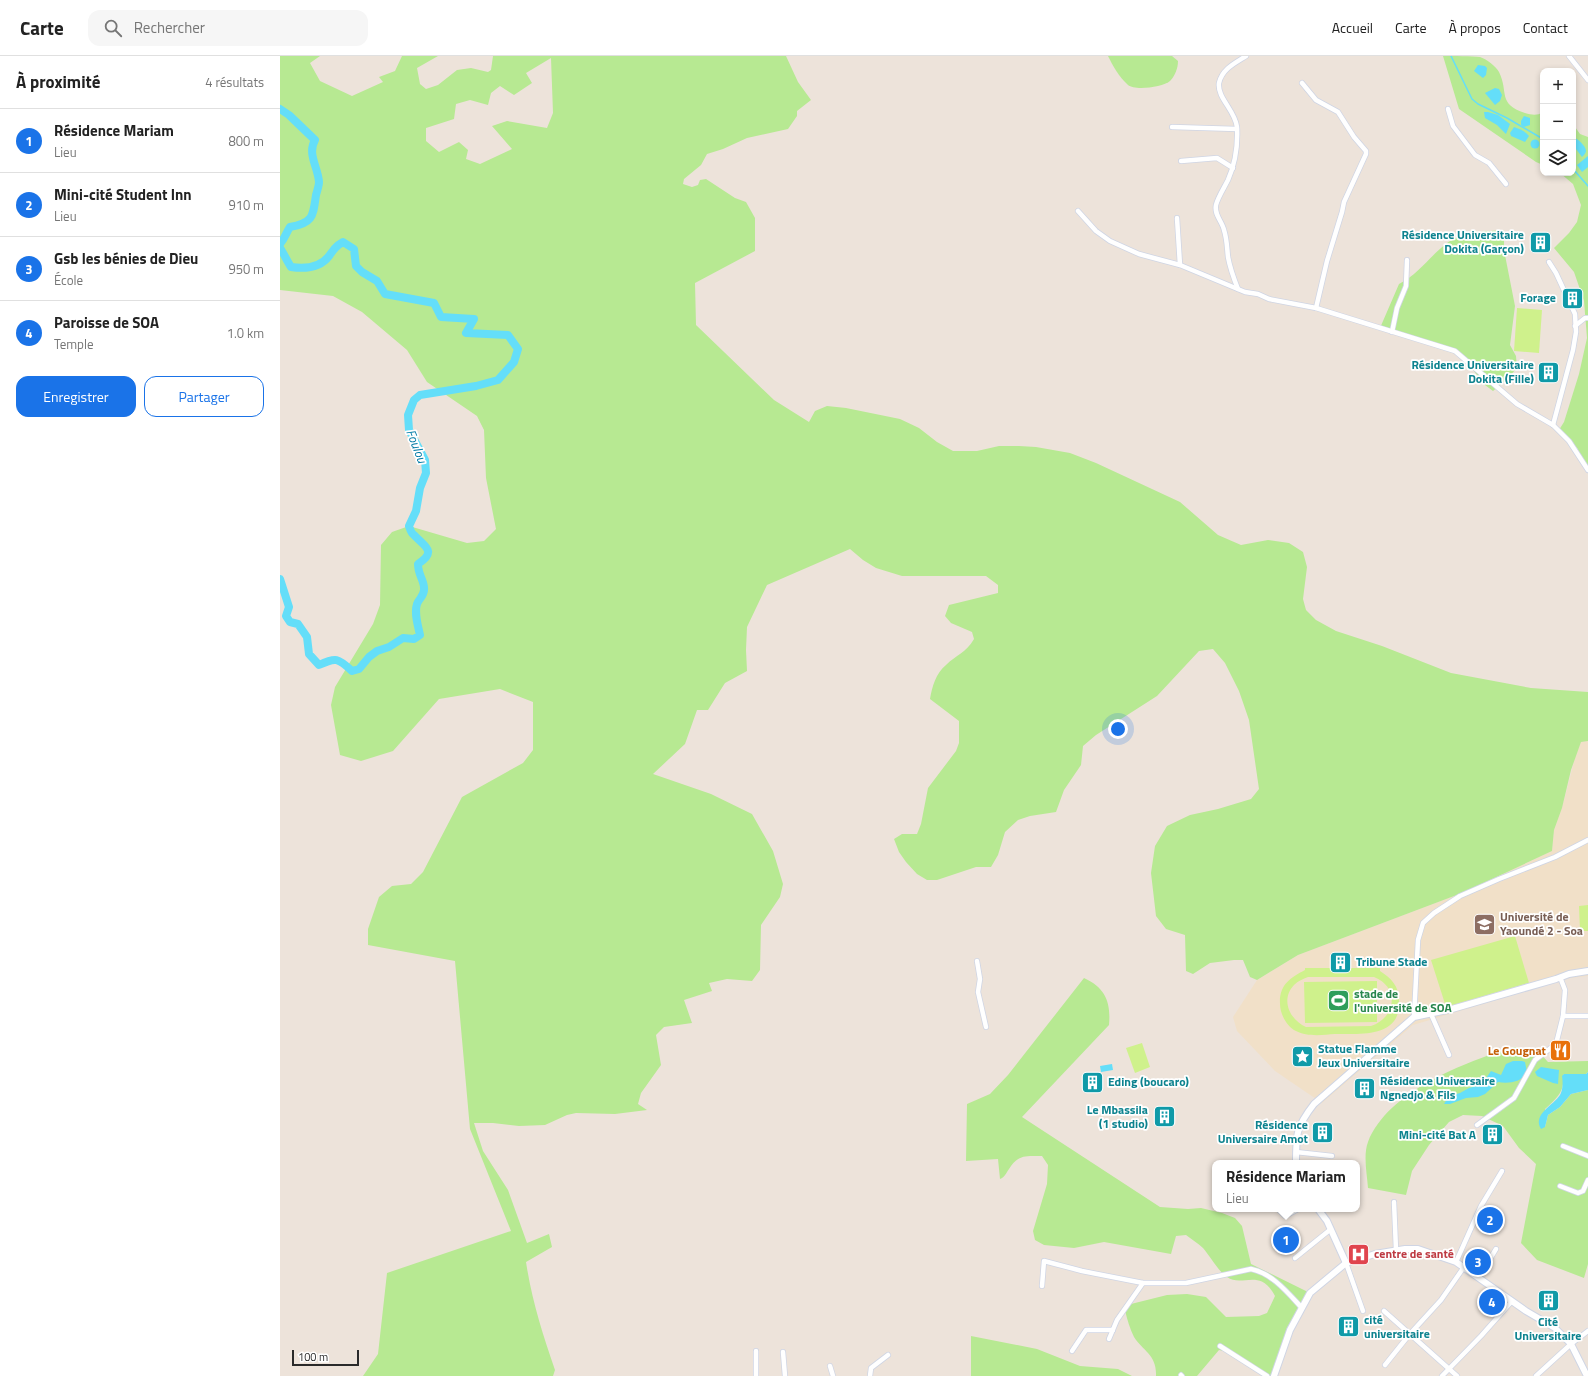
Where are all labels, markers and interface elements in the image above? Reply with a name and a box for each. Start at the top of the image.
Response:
search box [88,10,368,46]
text: Carte [20,13,64,42]
text: Rechercher [134,16,205,39]
icon: search [102,17,124,39]
text: Accueil [1332,17,1373,38]
text: Carte [1395,17,1427,38]
text: À propos [1449,17,1501,38]
text: Contact [1523,17,1568,38]
map controls [1540,68,1576,176]
button: + [1540,68,1576,104]
text: À proximité [16,69,100,95]
text: 4 résultats [205,72,264,92]
button: − [1540,104,1576,140]
text: Résidence Mariam [54,119,174,142]
text: 1 [25,131,33,151]
text: 800 m [228,131,264,151]
button: layers [1540,140,1576,176]
text: Lieu [54,142,77,162]
text: Mini-cité Student Inn [54,183,192,206]
text: 2 [25,195,33,215]
text: 910 m [228,195,264,215]
text: Lieu [54,206,77,226]
place label: Résidence Universitaire Dokita (Garçon) [1401,225,1524,258]
building icon: Résidence Universitaire Dokita (Garçon) [1527,229,1553,255]
text: Gsb les bénies de Dieu [54,247,198,270]
text: 3 [25,259,33,279]
text: 950 m [228,259,264,279]
text: École [54,270,83,290]
building icon: Forage [1559,285,1585,311]
place label: Forage [1520,288,1556,307]
text: Paroisse de SOA [54,311,159,334]
text: 4 [25,323,33,343]
text: 1.0 km [227,323,264,343]
text: Temple [54,334,94,354]
place label: Résidence Universitaire Dokita (Fille) [1411,355,1534,388]
building icon: Résidence Universitaire Dokita (Fille) [1536,359,1562,385]
button: Enregistrer [16,376,136,417]
button: Partager [144,376,264,417]
water label: Foulou [401,426,433,467]
your location [1108,719,1128,739]
place label: Université de Yaoundé 2 - Soa [1500,907,1583,940]
school or university icon: Université de Yaoundé 2 - Soa [1471,911,1497,937]
building icon: Tribune Stade [1327,949,1353,975]
place label: Tribune Stade [1356,952,1428,971]
place label: stade de l'université de SOA [1354,984,1452,1017]
sports icon: stade de l'université de SOA [1326,988,1352,1014]
restaurant icon: Le Gougnat [1548,1038,1574,1064]
place label: Statue Flamme Jeux Universitaire [1318,1039,1410,1072]
place label: Le Gougnat [1488,1041,1547,1060]
place icon: Statue Flamme Jeux Universitaire [1289,1043,1315,1069]
building icon: Eding (boucaro) [1079,1069,1105,1095]
place label: Résidence Universaire Ngnedjo & Fils [1380,1071,1495,1104]
place label: Eding (boucaro) [1108,1072,1189,1091]
building icon: Résidence Universaire Ngnedjo & Fils [1351,1075,1377,1101]
place label: Le Mbassila (1 studio) [1087,1100,1148,1133]
building icon: Le Mbassila (1 studio) [1151,1104,1177,1130]
place label: Résidence Universaire Amot [1218,1115,1309,1148]
building icon: Résidence Universaire Amot [1310,1119,1336,1145]
building icon: Mini-cité Bat A [1479,1122,1505,1148]
place label: Mini-cité Bat A [1399,1125,1477,1144]
popup [1212,1160,1360,1212]
text: Résidence Mariam [1226,1165,1346,1188]
text: Lieu [1226,1188,1249,1208]
pin: 2 [1477,1205,1503,1235]
pin: 1 [1273,1225,1299,1255]
hospital icon: centre de santé [1345,1241,1371,1267]
place label: centre de santé [1374,1244,1454,1263]
pin: 3 [1465,1247,1491,1277]
pin: 4 [1479,1287,1505,1317]
building icon: Cité Universitaire [1535,1288,1561,1314]
place label: cité universitaire [1364,1310,1430,1343]
place label: Cité Universitaire [1515,1312,1581,1345]
building icon: cité universitaire [1335,1314,1361,1340]
scale bar [292,1348,359,1367]
text: 100 m [298,1349,328,1365]

